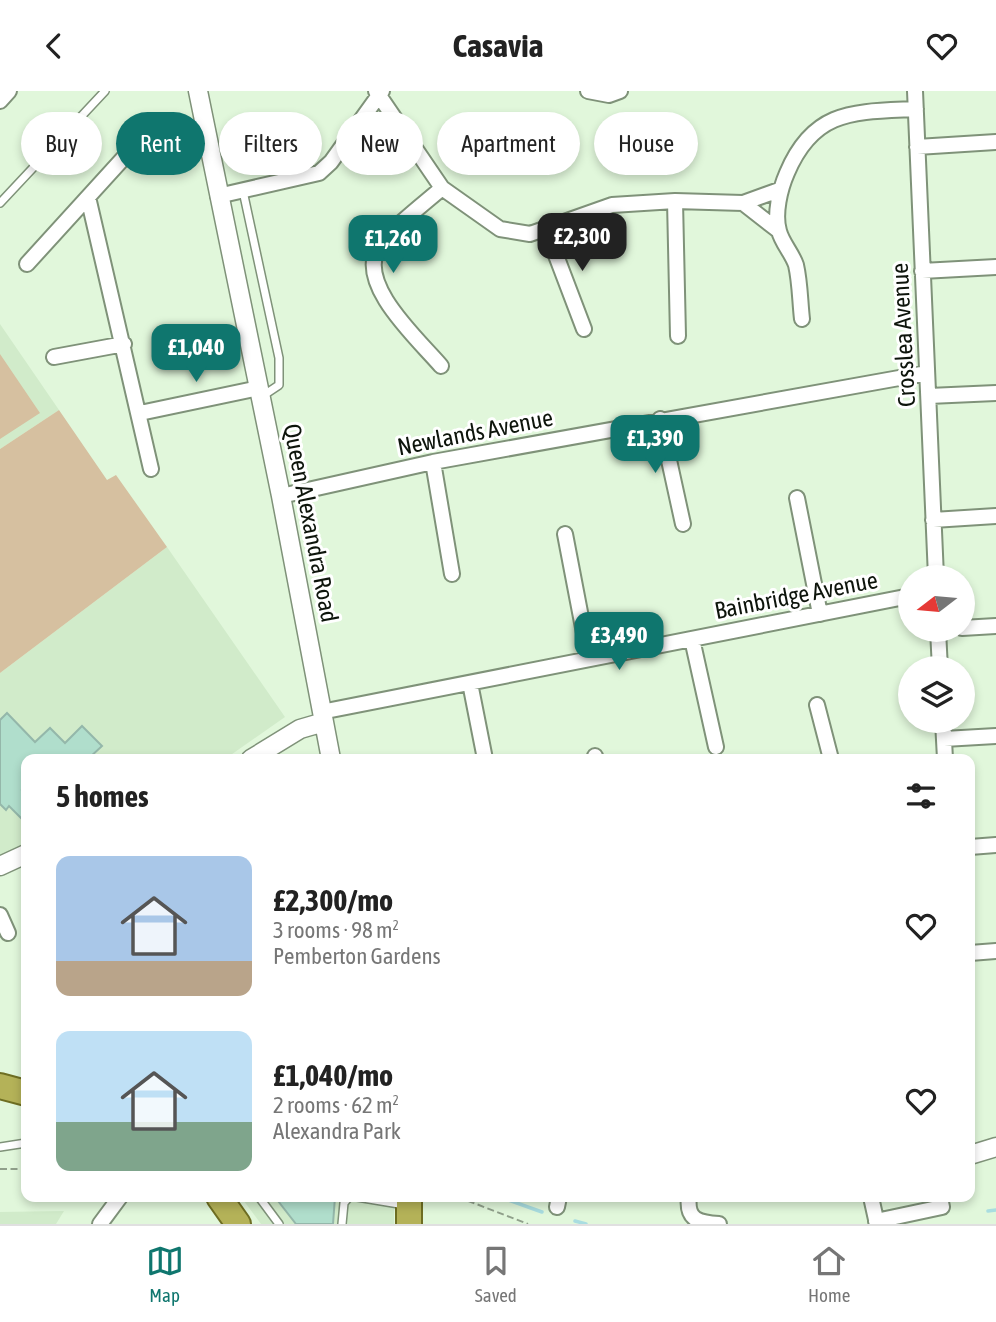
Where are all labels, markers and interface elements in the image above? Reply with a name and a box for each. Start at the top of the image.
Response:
icon: back [35,27,73,65]
text: Casavia [453,27,543,64]
icon: heart [923,27,961,65]
chip: Buy [21,112,102,175]
chip: Rent [116,112,205,175]
chip: Filters [219,112,322,175]
chip: New [336,112,423,175]
chip: Apartment [437,112,580,175]
chip: House [594,112,698,175]
pin: £2,300 [525,213,639,273]
pin: £1,260 [336,215,450,275]
text: £2,300 [554,223,611,249]
text: £1,260 [365,225,422,251]
street label: Crosslea Avenue [886,262,920,408]
pin: £1,040 [139,324,253,384]
text: £1,040 [168,334,225,360]
street label: Newlands Avenue [395,404,555,460]
pin: £1,390 [598,415,712,475]
street label: Queen Alexandra Road [279,422,343,624]
text: £1,390 [627,425,684,451]
north arrow [898,565,975,642]
map controls [898,565,975,733]
street label: Bainbridge Avenue [712,566,880,624]
pin: £3,490 [562,613,676,672]
text: £3,490 [591,622,648,648]
button: layers [898,656,975,733]
icon: filters [902,777,940,815]
text: 5 homes [56,779,149,813]
text: £2,300/mo [273,883,393,917]
icon: home [112,884,196,968]
icon: heart [902,907,940,945]
text: 3 rooms · 98 m² [273,917,399,943]
text: Pemberton Gardens [273,943,441,969]
text: £1,040/mo [273,1058,393,1092]
icon: home [112,1059,196,1143]
icon: heart [902,1082,940,1120]
text: 2 rooms · 62 m² [273,1092,399,1118]
text: Alexandra Park [273,1118,401,1144]
tab: Map [146,1242,184,1306]
tab: Saved [475,1242,517,1306]
tab: Home [808,1242,850,1306]

